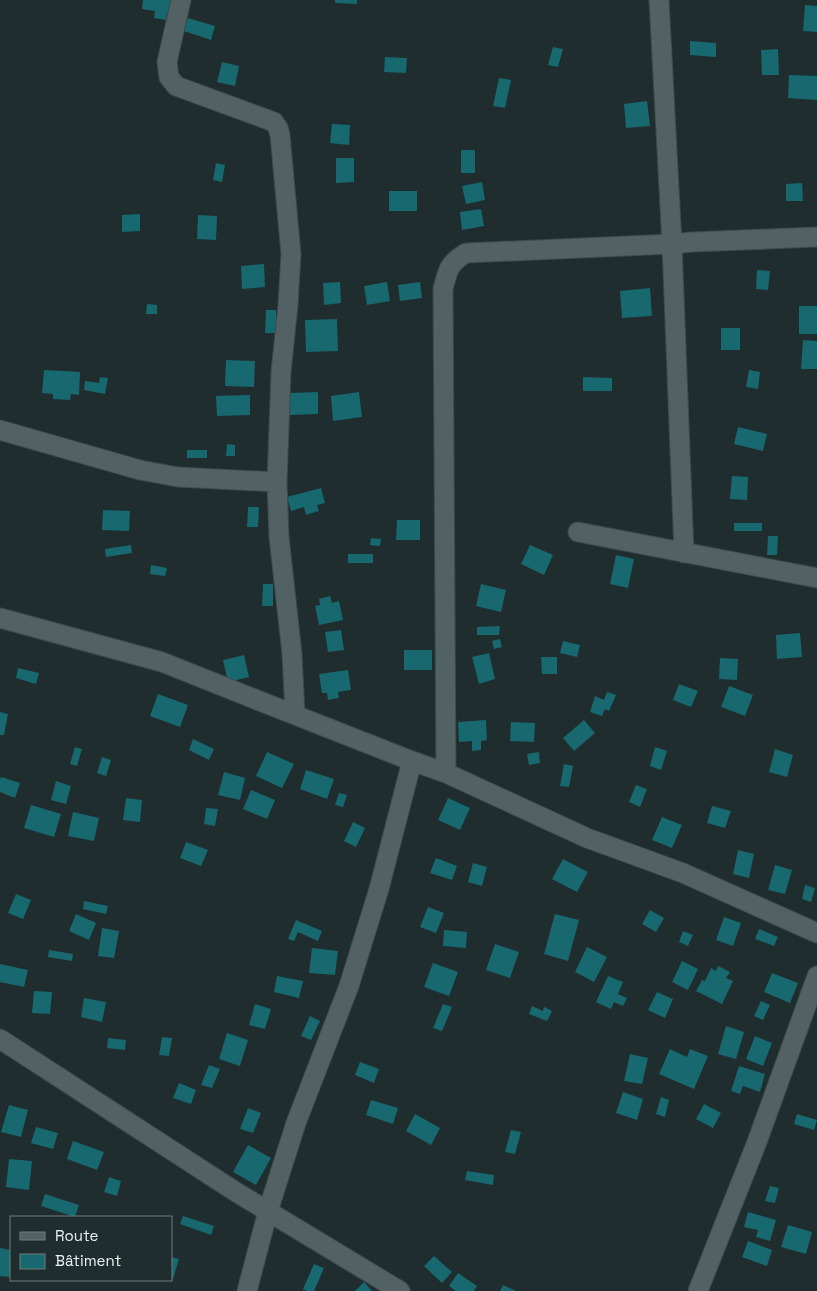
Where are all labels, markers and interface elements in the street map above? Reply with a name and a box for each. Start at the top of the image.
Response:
legend [10,1216,172,1281]
text: Route [55,1226,99,1245]
text: Bâtiment [55,1251,121,1270]

